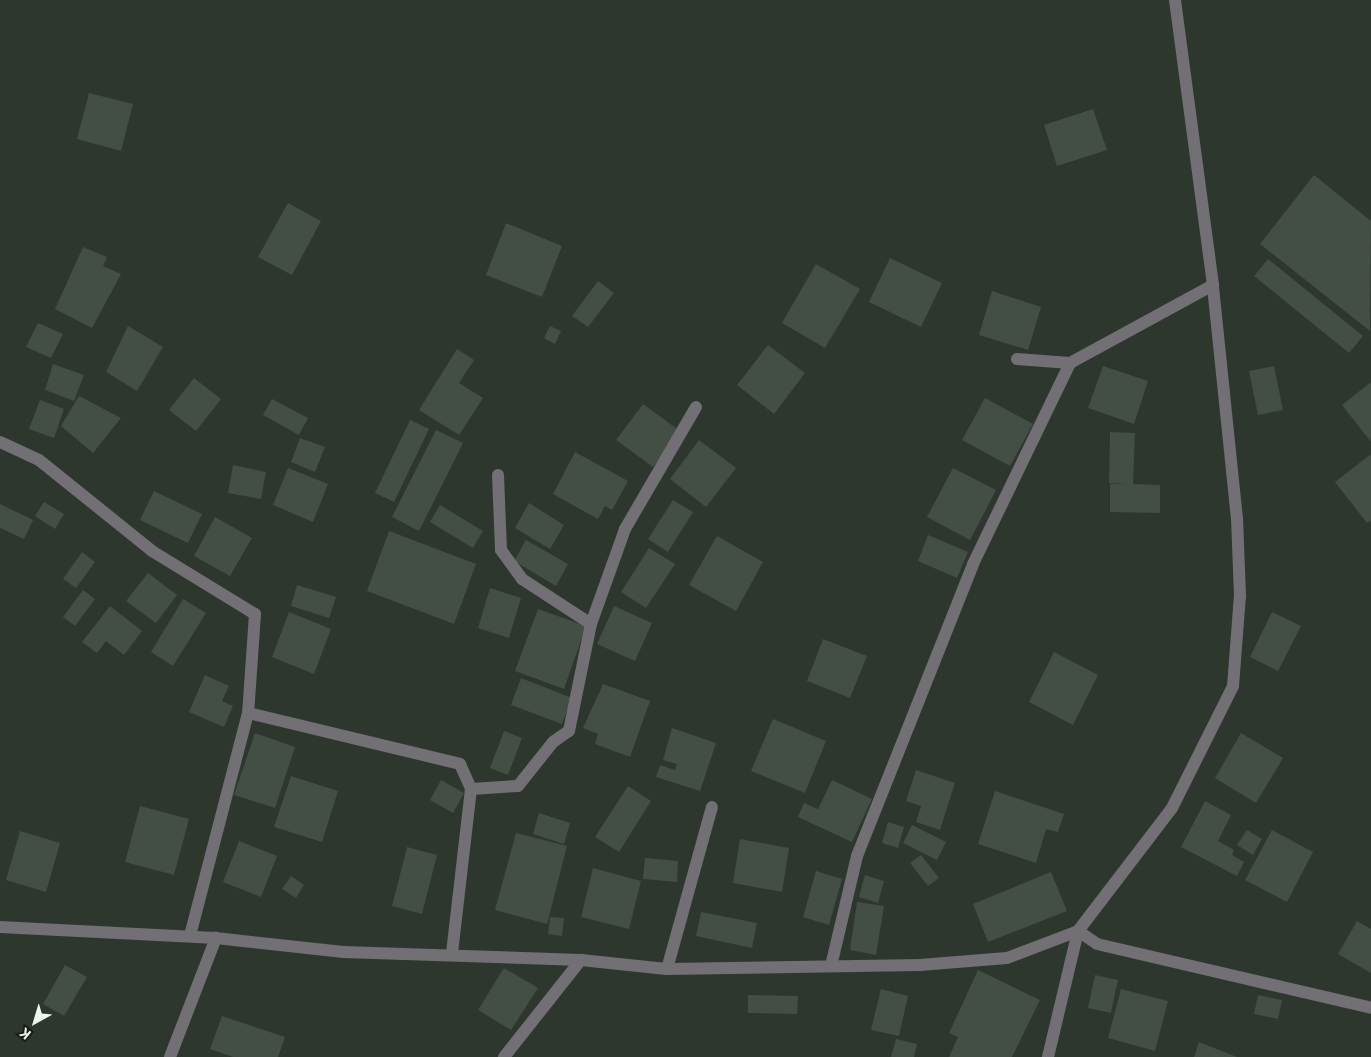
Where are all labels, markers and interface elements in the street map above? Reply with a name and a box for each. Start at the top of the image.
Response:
north arrow [10,997,60,1047]
text: K [16,1024,35,1044]

